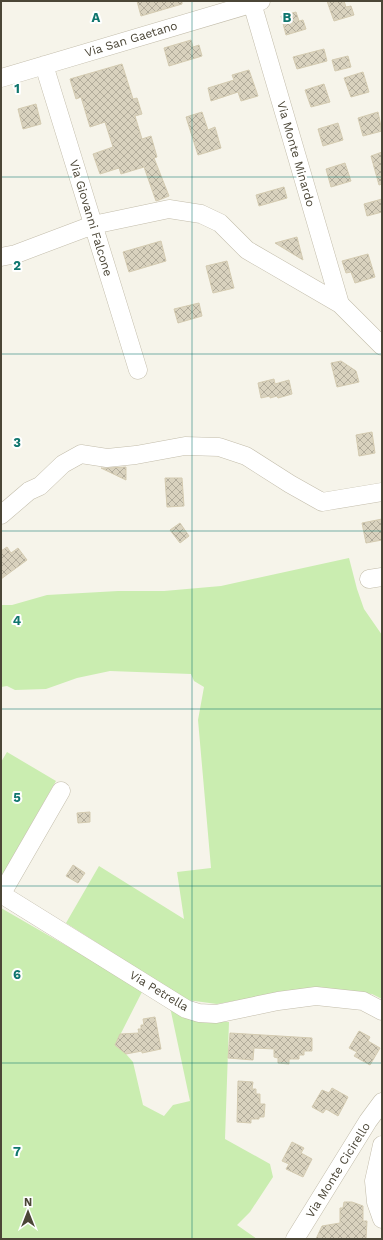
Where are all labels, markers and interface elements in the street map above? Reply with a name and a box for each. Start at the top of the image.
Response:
text: A [92,10,101,25]
text: B [283,10,292,25]
street label: Via San Gaetano [83,18,179,60]
text: 1 [14,81,20,96]
street label: Via Monte Minardo [274,99,318,209]
street label: Via Giovanni Falcone [67,158,115,278]
text: 2 [13,258,21,273]
text: 3 [13,435,21,450]
text: 4 [13,613,22,628]
text: 5 [13,790,21,805]
text: 6 [13,967,21,982]
street label: Via Petrella [127,968,191,1014]
street label: Via Monte Cicirello [303,1120,373,1220]
text: 7 [13,1144,21,1159]
north arrow [8,1192,48,1232]
text: N [24,1196,32,1209]

